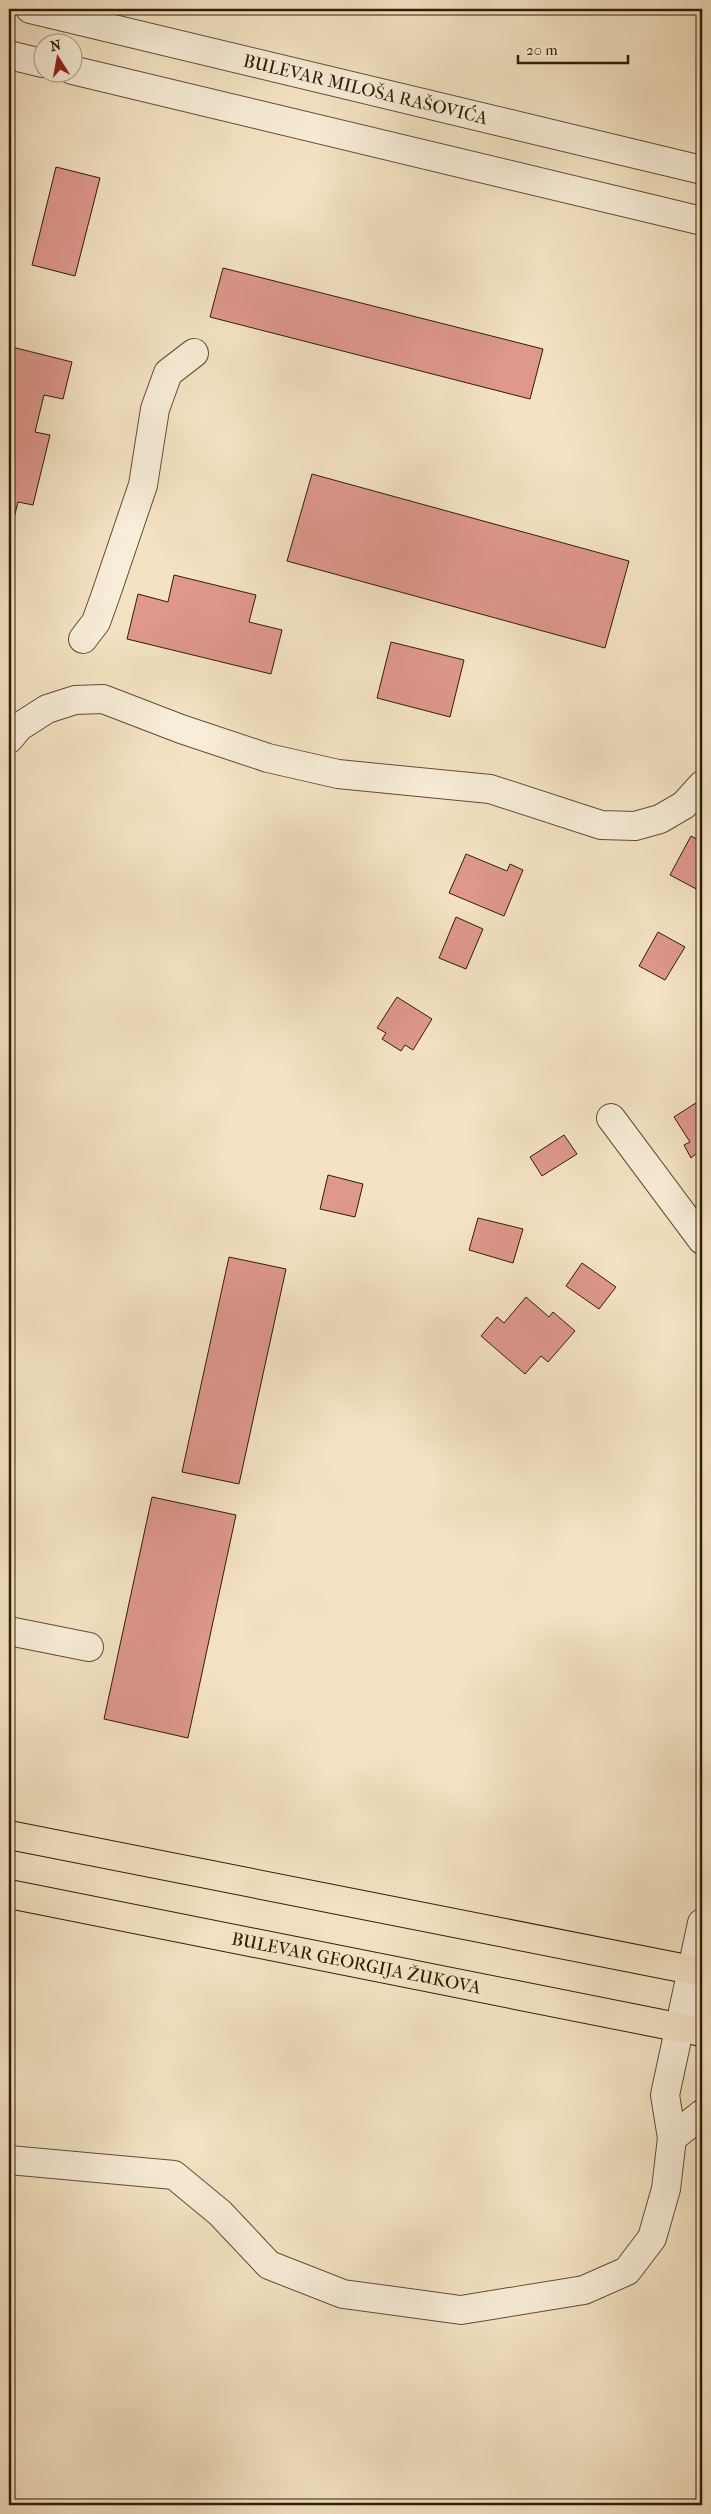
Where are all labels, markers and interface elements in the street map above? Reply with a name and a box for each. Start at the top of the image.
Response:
north arrow [32,32,82,82]
scale bar [518,32,628,64]
text: N [49,36,63,55]
text: 20 m [526,41,558,59]
street label: BULEVAR MILOŠA RAŠOVIĆA [241,50,490,129]
street label: BULEVAR GEORGIJA ŽUKOVA [230,1929,483,1999]

